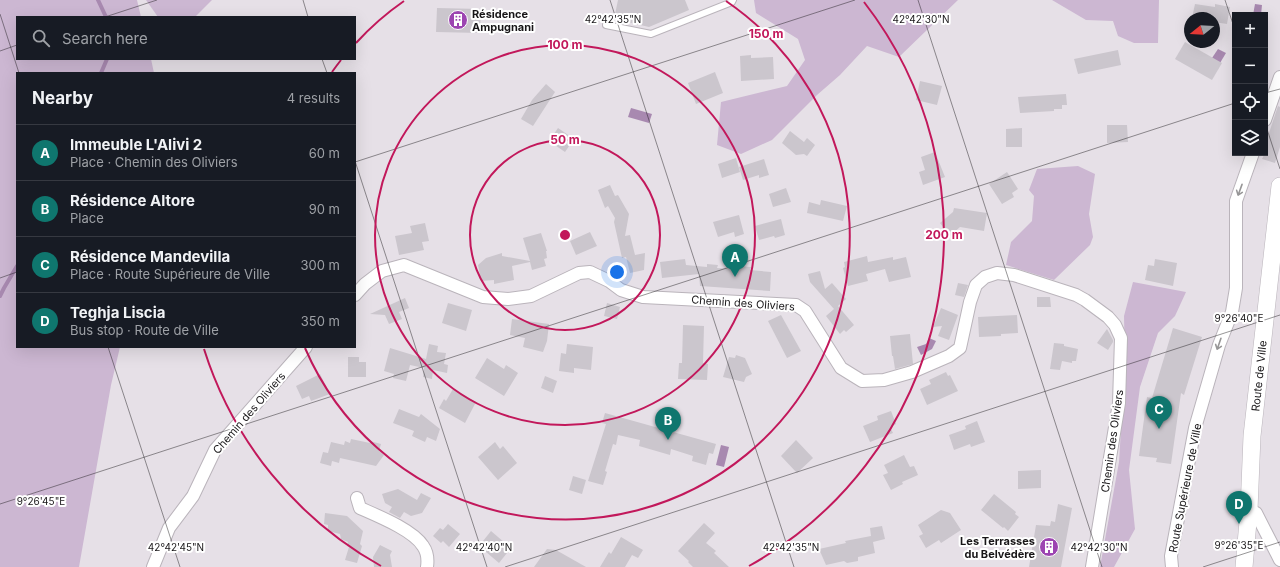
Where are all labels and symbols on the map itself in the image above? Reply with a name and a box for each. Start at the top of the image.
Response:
place label: Résidence Ampugnani [472,7,534,34]
building icon: Résidence Ampugnani [447,9,469,31]
north arrow [1184,12,1220,48]
text: 42°42'35"N [585,13,641,25]
text: 42°42'30"N [893,13,949,25]
text: 150 m [749,26,783,41]
text: 100 m [547,37,583,52]
text: 50 m [550,132,580,147]
one-way arrow [1236,183,1244,195]
text: 200 m [925,227,963,242]
centre of rings [558,228,572,242]
pin: A [722,244,748,277]
your location [607,262,627,282]
street label: Chemin des Oliviers [691,292,795,314]
text: 9°26'40"E [1215,312,1263,324]
one-way arrow [1215,338,1222,351]
street label: Route de Ville [1248,340,1270,412]
street label: Chemin des Oliviers [210,369,288,457]
street label: Chemin des Oliviers [1098,388,1126,493]
pin: C [1146,396,1172,429]
pin: B [655,407,681,440]
street label: Route Supérieure de Ville [1166,422,1204,554]
pin: D [1226,491,1252,524]
text: 9°26'45"E [17,495,65,507]
place label: Les Terrasses du Belvédère [960,534,1035,561]
building icon: Les Terrasses du Belvédère [1038,536,1060,558]
text: 9°26'35"E [1215,539,1263,551]
text: 42°42'45"N [148,541,204,553]
text: 42°42'40"N [456,541,512,553]
text: 42°42'35"N [763,541,819,553]
text: 42°42'30"N [1071,541,1127,553]

